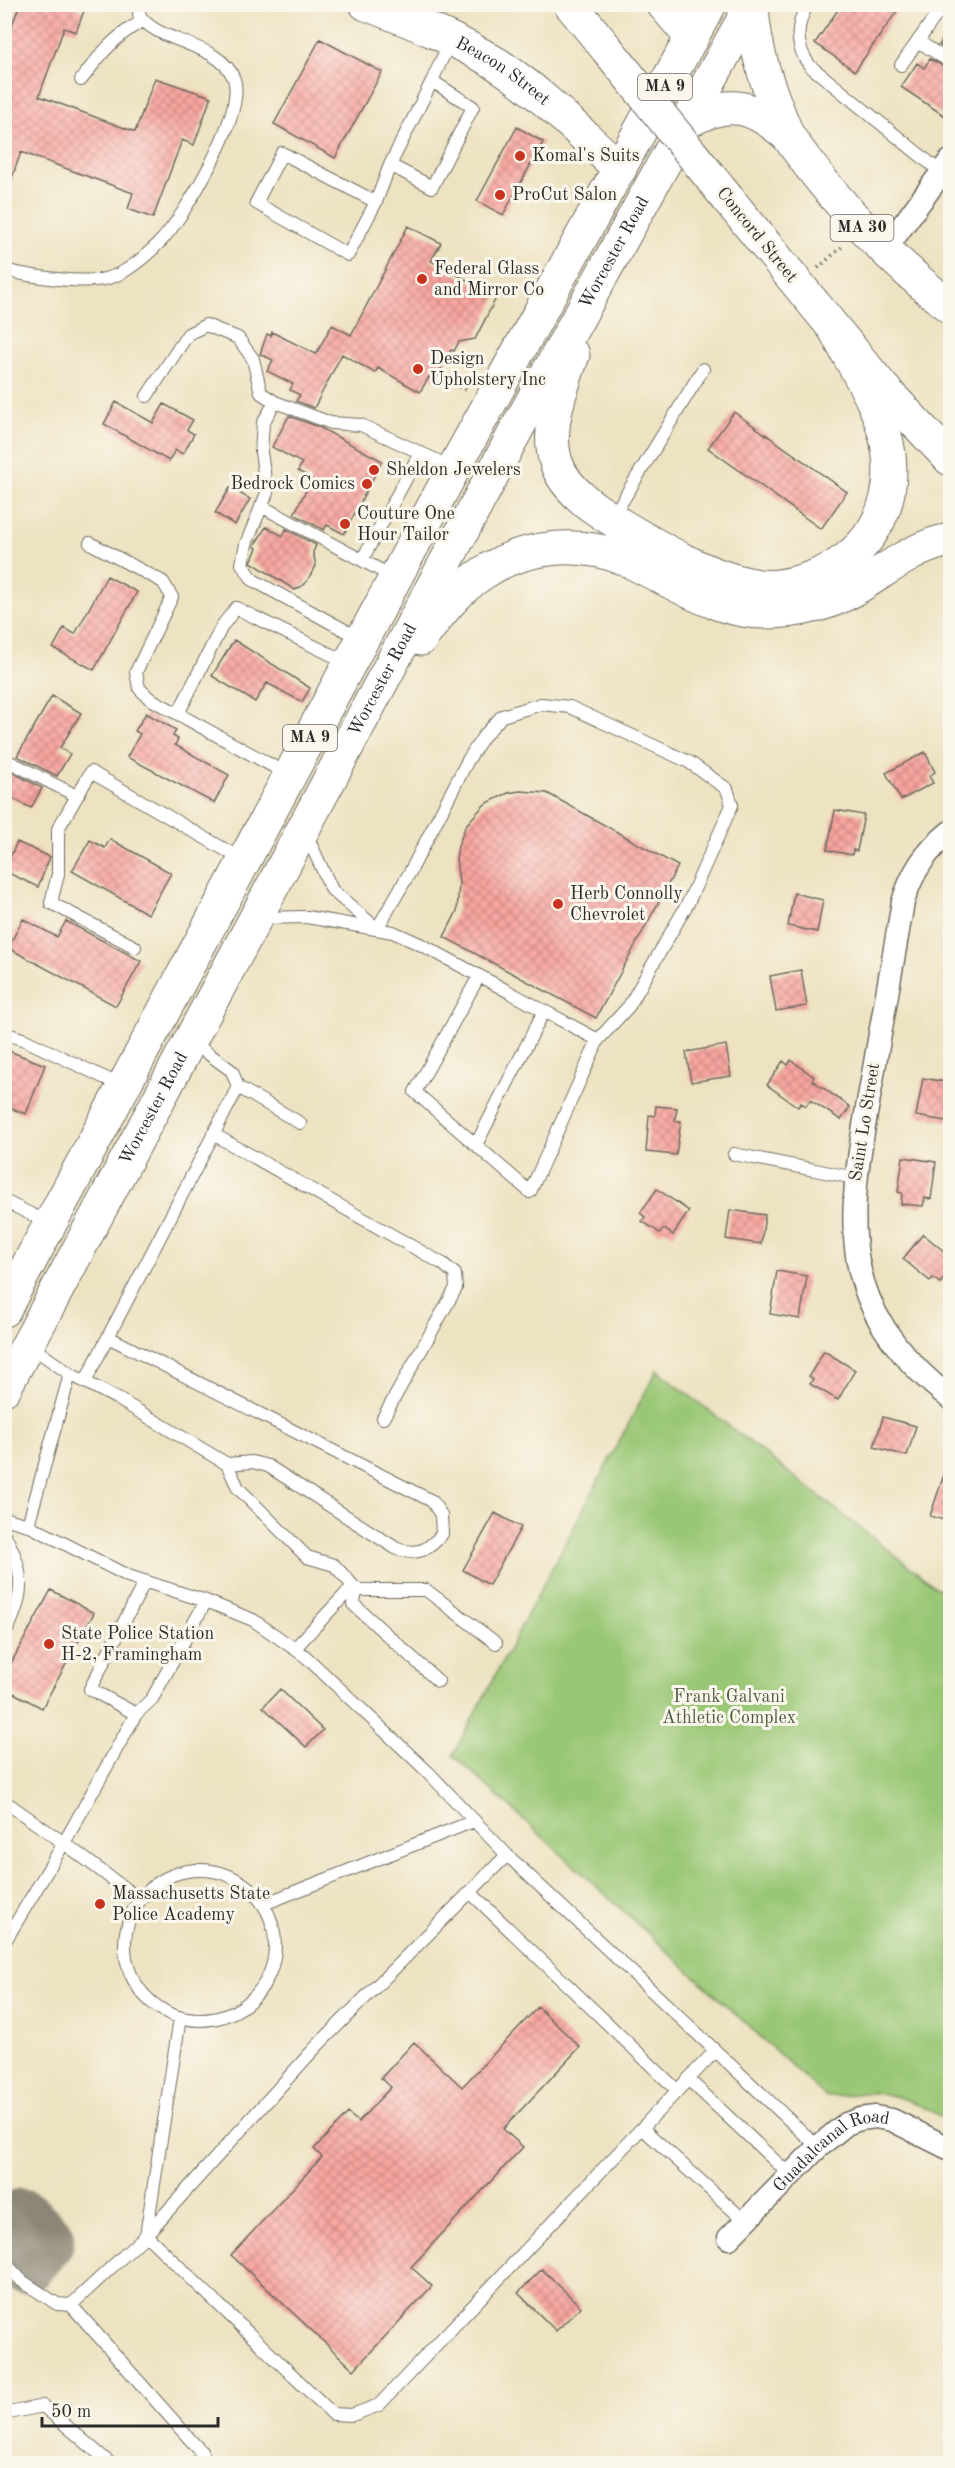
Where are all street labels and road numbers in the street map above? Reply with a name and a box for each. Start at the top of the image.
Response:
street label: Beacon Street [453,34,553,109]
road number: MA 9 [638,74,692,100]
street label: Concord Street [713,184,801,286]
street label: Worcester Road [576,194,653,312]
road number: MA 30 [830,215,894,241]
street label: Worcester Road [345,621,420,739]
road number: MA 9 [283,725,337,751]
street label: Worcester Road [116,1049,191,1168]
street label: Saint Lo Street [847,1061,883,1183]
street label: Guadalcanal Road [770,2107,891,2196]

